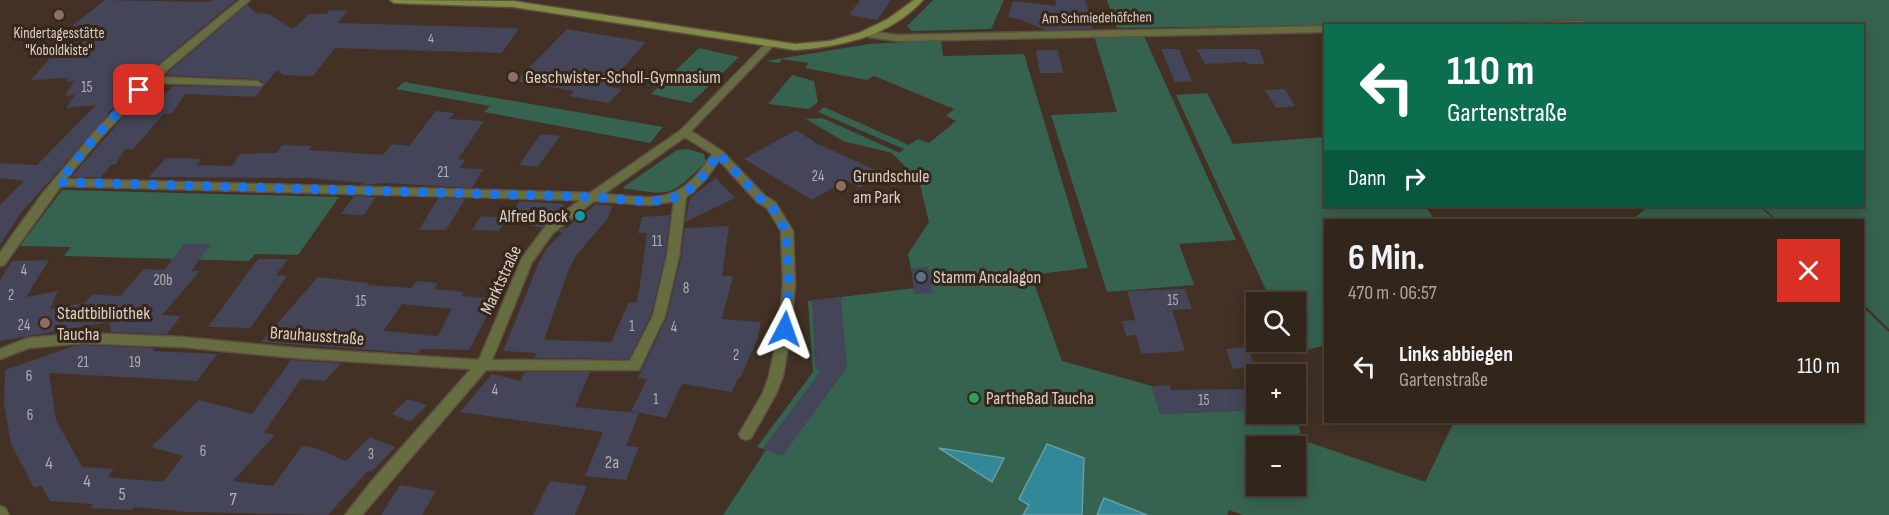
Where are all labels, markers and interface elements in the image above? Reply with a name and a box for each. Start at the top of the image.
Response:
marker: Kindertagesstätte "Koboldkiste" [52,8,66,22]
street label: Am Schmiedehöfchen [1041,8,1152,28]
place label: Kindertagesstätte "Koboldkiste" [14,24,104,60]
house number: 4 [428,30,434,47]
text: 110 m [1447,46,1534,97]
icon: left [1348,48,1426,126]
pin [113,64,164,115]
place label: Geschwister-Scholl-Gymnasium [525,67,721,88]
marker: Geschwister-Scholl-Gymnasium [506,70,520,84]
icon: arrive [122,73,155,106]
house number: 15 [81,78,93,97]
text: Gartenstraße [1447,97,1567,129]
icon: right [1398,162,1431,195]
house number: 21 [437,163,449,182]
text: Dann [1348,165,1386,192]
place label: Grundschule am Park [853,166,929,208]
house number: 24 [812,167,824,186]
marker: Grundschule am Park [834,179,848,193]
place label: Alfred Bock [498,206,568,227]
marker: Alfred Bock [573,209,587,223]
house number: 11 [652,232,663,251]
text: 6 Min. [1348,237,1425,280]
button: close [1777,239,1840,302]
street label: Marktstraße [476,242,526,318]
house number: 4 [21,261,27,280]
place label: Stamm Ancalagon [933,267,1041,288]
marker: Stamm Ancalagon [914,270,928,284]
house number: 20b [153,271,173,290]
house number: 8 [683,279,689,298]
text: 470 m · 06:57 [1348,281,1437,305]
house number: 2 [8,286,14,305]
house number: 15 [1167,291,1179,310]
house number: 15 [355,292,367,311]
map controls [1246,292,1306,496]
button: search [1246,292,1306,352]
position arrow [753,297,817,361]
place label: Stadtbibliothek Taucha [57,303,150,345]
house number: 24 [18,316,30,335]
marker: Stadtbibliothek Taucha [38,316,52,330]
house number: 1 [629,317,635,336]
house number: 4 [671,318,677,337]
street label: Brauhausstraße [269,322,365,350]
text: Links abbiegen [1399,341,1513,368]
house number: 2 [733,346,739,365]
icon: left [1348,350,1381,383]
house number: 21 [77,353,89,372]
house number: 19 [129,353,141,372]
text: 110 m [1797,353,1840,380]
button: + [1246,364,1306,424]
house number: 6 [26,367,32,386]
text: Gartenstraße [1399,368,1488,392]
house number: 4 [492,381,498,400]
place label: PartheBad Taucha [986,388,1094,409]
house number: 1 [653,390,659,409]
marker: PartheBad Taucha [967,391,981,405]
house number: 15 [1198,391,1210,410]
house number: 6 [27,406,33,425]
button: − [1246,436,1306,496]
house number: 6 [200,442,206,461]
house number: 3 [368,445,374,464]
house number: 2a [605,452,619,473]
house number: 4 [45,453,53,474]
house number: 4 [83,471,91,492]
house number: 5 [118,484,126,505]
house number: 7 [229,489,237,510]

